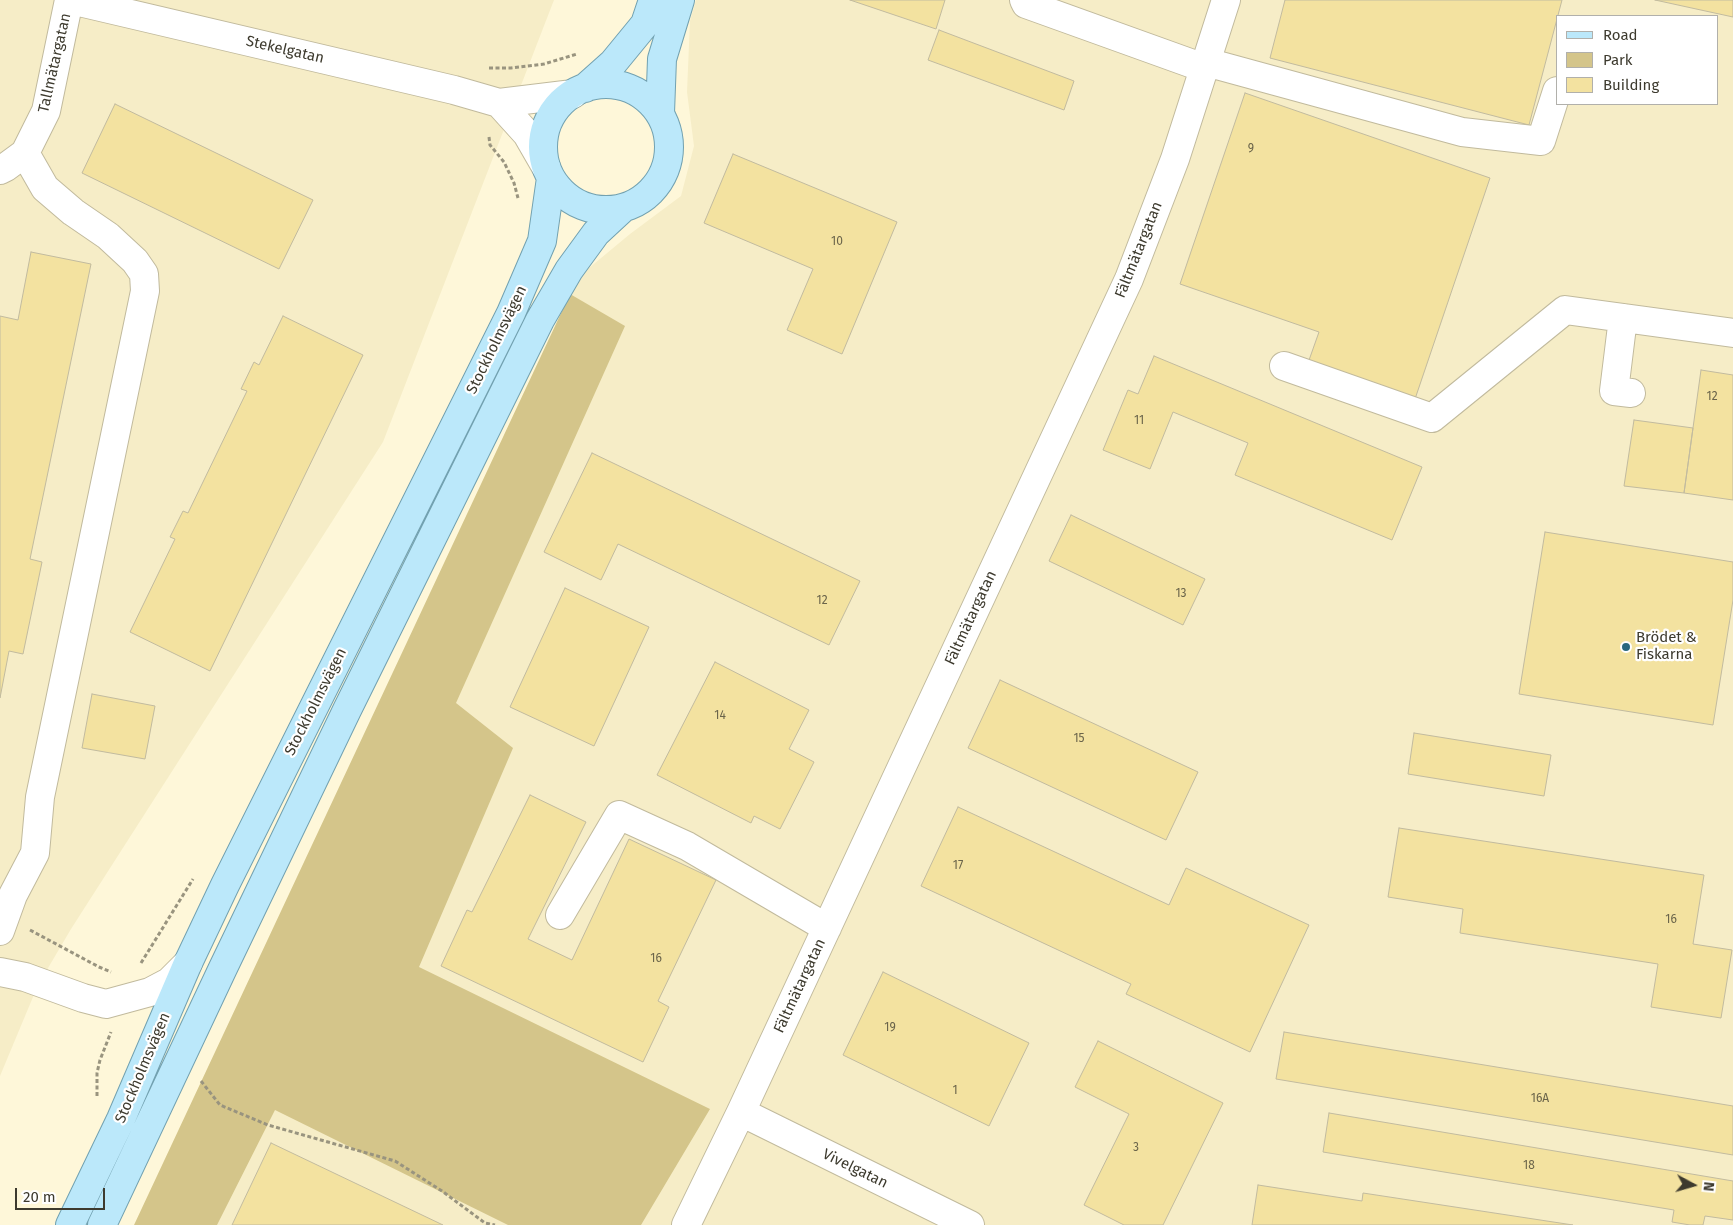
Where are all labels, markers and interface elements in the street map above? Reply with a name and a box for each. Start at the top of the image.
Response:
street label: Tallmätargatan [35,11,75,115]
legend [1556,15,1718,105]
text: Road [1603,26,1638,44]
street label: Stekelgatan [244,32,326,68]
text: Park [1603,51,1633,69]
text: Building [1603,76,1659,94]
house number: 9 [1248,142,1254,156]
street label: Fältmätargatan [1111,199,1167,301]
house number: 10 [831,235,843,249]
street label: Stockholmsvägen [463,283,531,397]
house number: 12 [1706,390,1718,404]
house number: 11 [1134,414,1144,428]
street label: Fältmätargatan [941,568,1001,668]
house number: 13 [1175,587,1187,601]
house number: 12 [816,594,828,608]
place label: Brödet & Fiskarna [1636,629,1697,664]
marker: Brödet & Fiskarna [1620,641,1632,653]
street label: Stockholmsvägen [281,645,351,759]
house number: 14 [714,709,726,723]
house number: 15 [1073,732,1085,746]
house number: 17 [953,859,963,873]
house number: 16 [1665,913,1677,927]
street label: Fältmätargatan [770,936,830,1036]
house number: 16 [650,952,662,966]
street label: Stockholmsvägen [112,1010,174,1126]
house number: 19 [884,1021,896,1035]
house number: 1 [952,1084,958,1098]
house number: 16A [1531,1092,1549,1106]
house number: 3 [1133,1141,1139,1155]
street label: Vivelgatan [819,1145,891,1193]
house number: 18 [1523,1159,1535,1173]
north arrow [1668,1160,1718,1210]
scale bar [18,1178,108,1210]
text: N [1699,1181,1717,1192]
text: 20 m [23,1188,56,1206]

